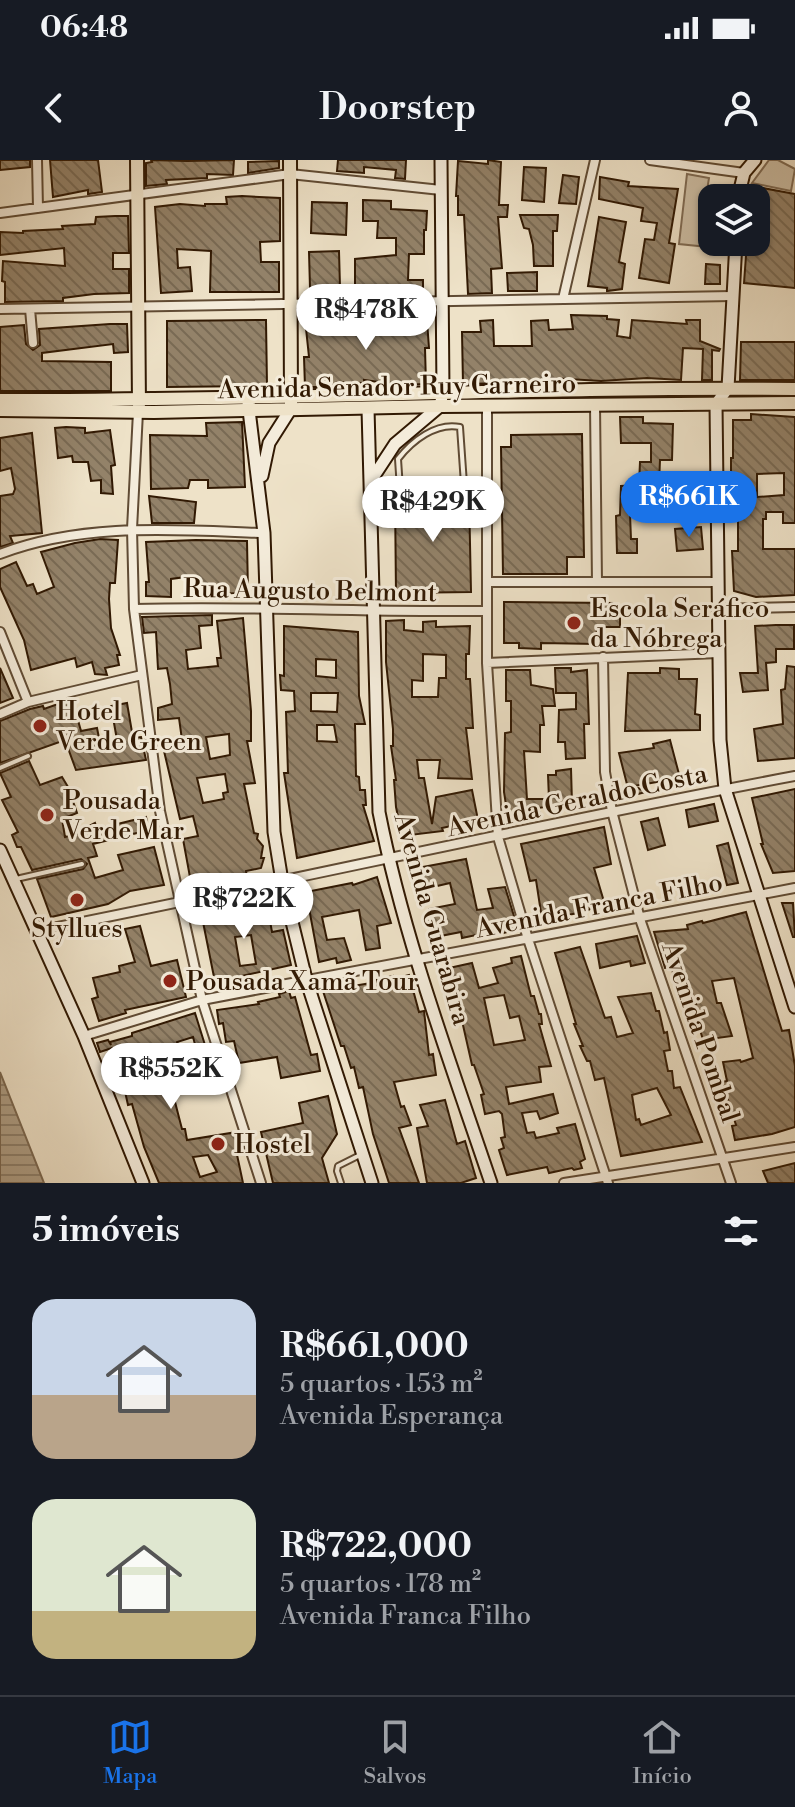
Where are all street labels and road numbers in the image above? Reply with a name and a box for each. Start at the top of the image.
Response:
street label: Avenida Senador Ruy Carneiro [217,368,577,406]
street label: Rua Augusto Belmont [183,573,437,609]
street label: Avenida Geraldo Costa [443,758,711,844]
street label: Avenida Guarabira [386,809,478,1030]
street label: Avenida Franca Filho [472,866,725,946]
street label: Avenida Pombal [654,937,746,1127]

